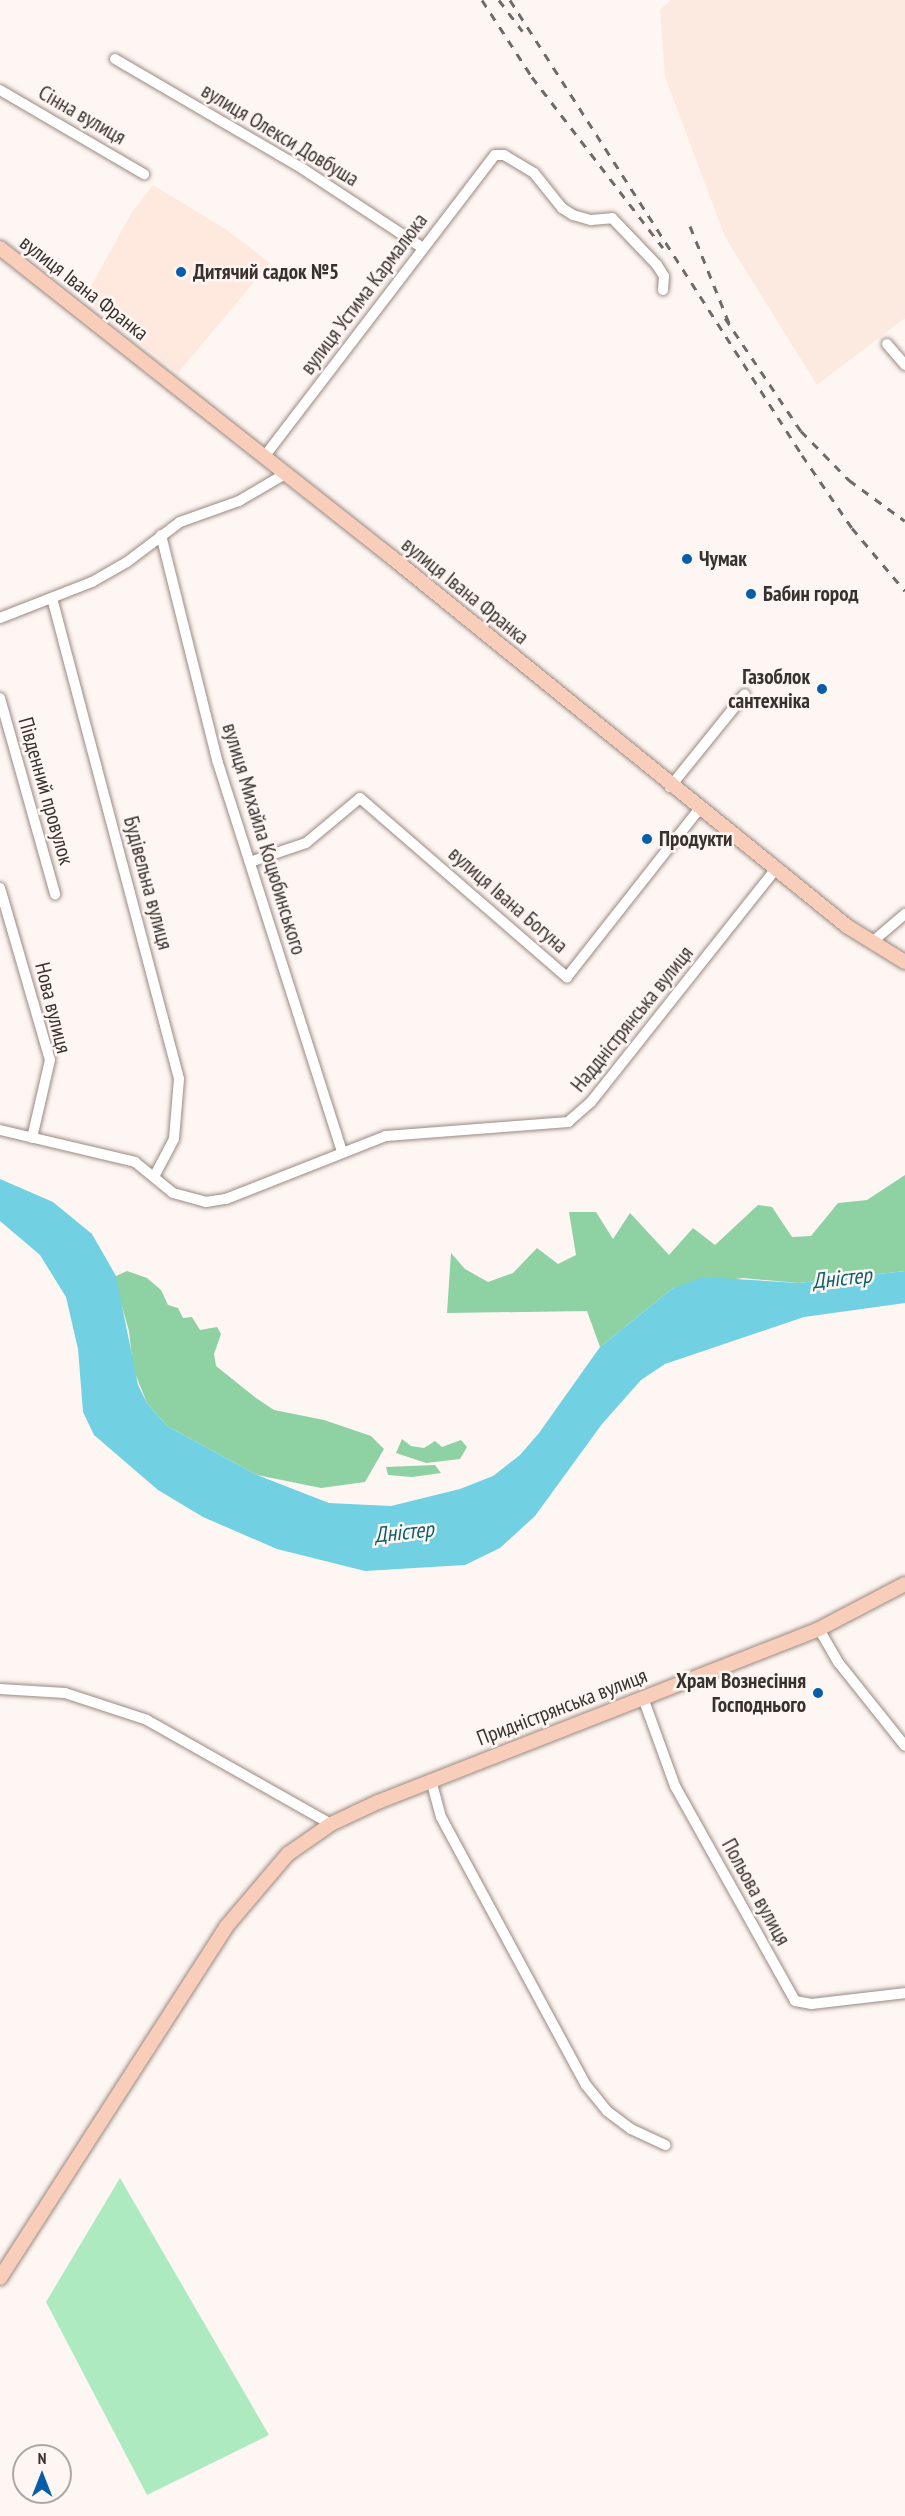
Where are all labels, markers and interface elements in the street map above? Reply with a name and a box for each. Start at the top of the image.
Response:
street label: вулиця Олекси Довбуша [197,78,363,192]
street label: Сінна вулиця [34,80,130,150]
street label: вулиця Устима Кармалюка [295,208,433,380]
street label: вулиця Івана Франка [15,230,153,346]
place label: Дитячий садок №5 [193,259,339,285]
marker: Дитячий садок №5 [174,265,188,279]
street label: вулиця Івана Франка [396,532,534,650]
place label: Чумак [699,546,747,572]
marker: Чумак [680,552,694,566]
place label: Бабин город [763,581,859,607]
marker: Бабин город [744,587,758,601]
place label: Газоблок сантехніка [728,664,810,714]
marker: Газоблок сантехніка [815,682,829,696]
street label: Південний провулок [13,714,79,868]
street label: вулиця Михайла Коцюбинського [217,720,311,958]
street label: Будівельна вулиця [118,813,178,953]
place label: Продукти [659,826,732,852]
marker: Продукти [640,832,654,846]
street label: вулиця Івана Богуна [443,841,573,959]
street label: Наддністрянська вулиця [566,941,698,1097]
street label: Нова вулиця [30,960,76,1056]
water label: Дністер [811,1262,873,1294]
water label: Дністер [373,1516,435,1548]
street label: Придністрянська вулиця [473,1663,651,1751]
place label: Храм Вознесіння Господнього [676,1668,806,1718]
marker: Храм Вознесіння Господнього [811,1686,825,1700]
street label: Польова вулиця [716,1834,796,1950]
north arrow [12,2444,72,2504]
text: N [38,2448,46,2468]

